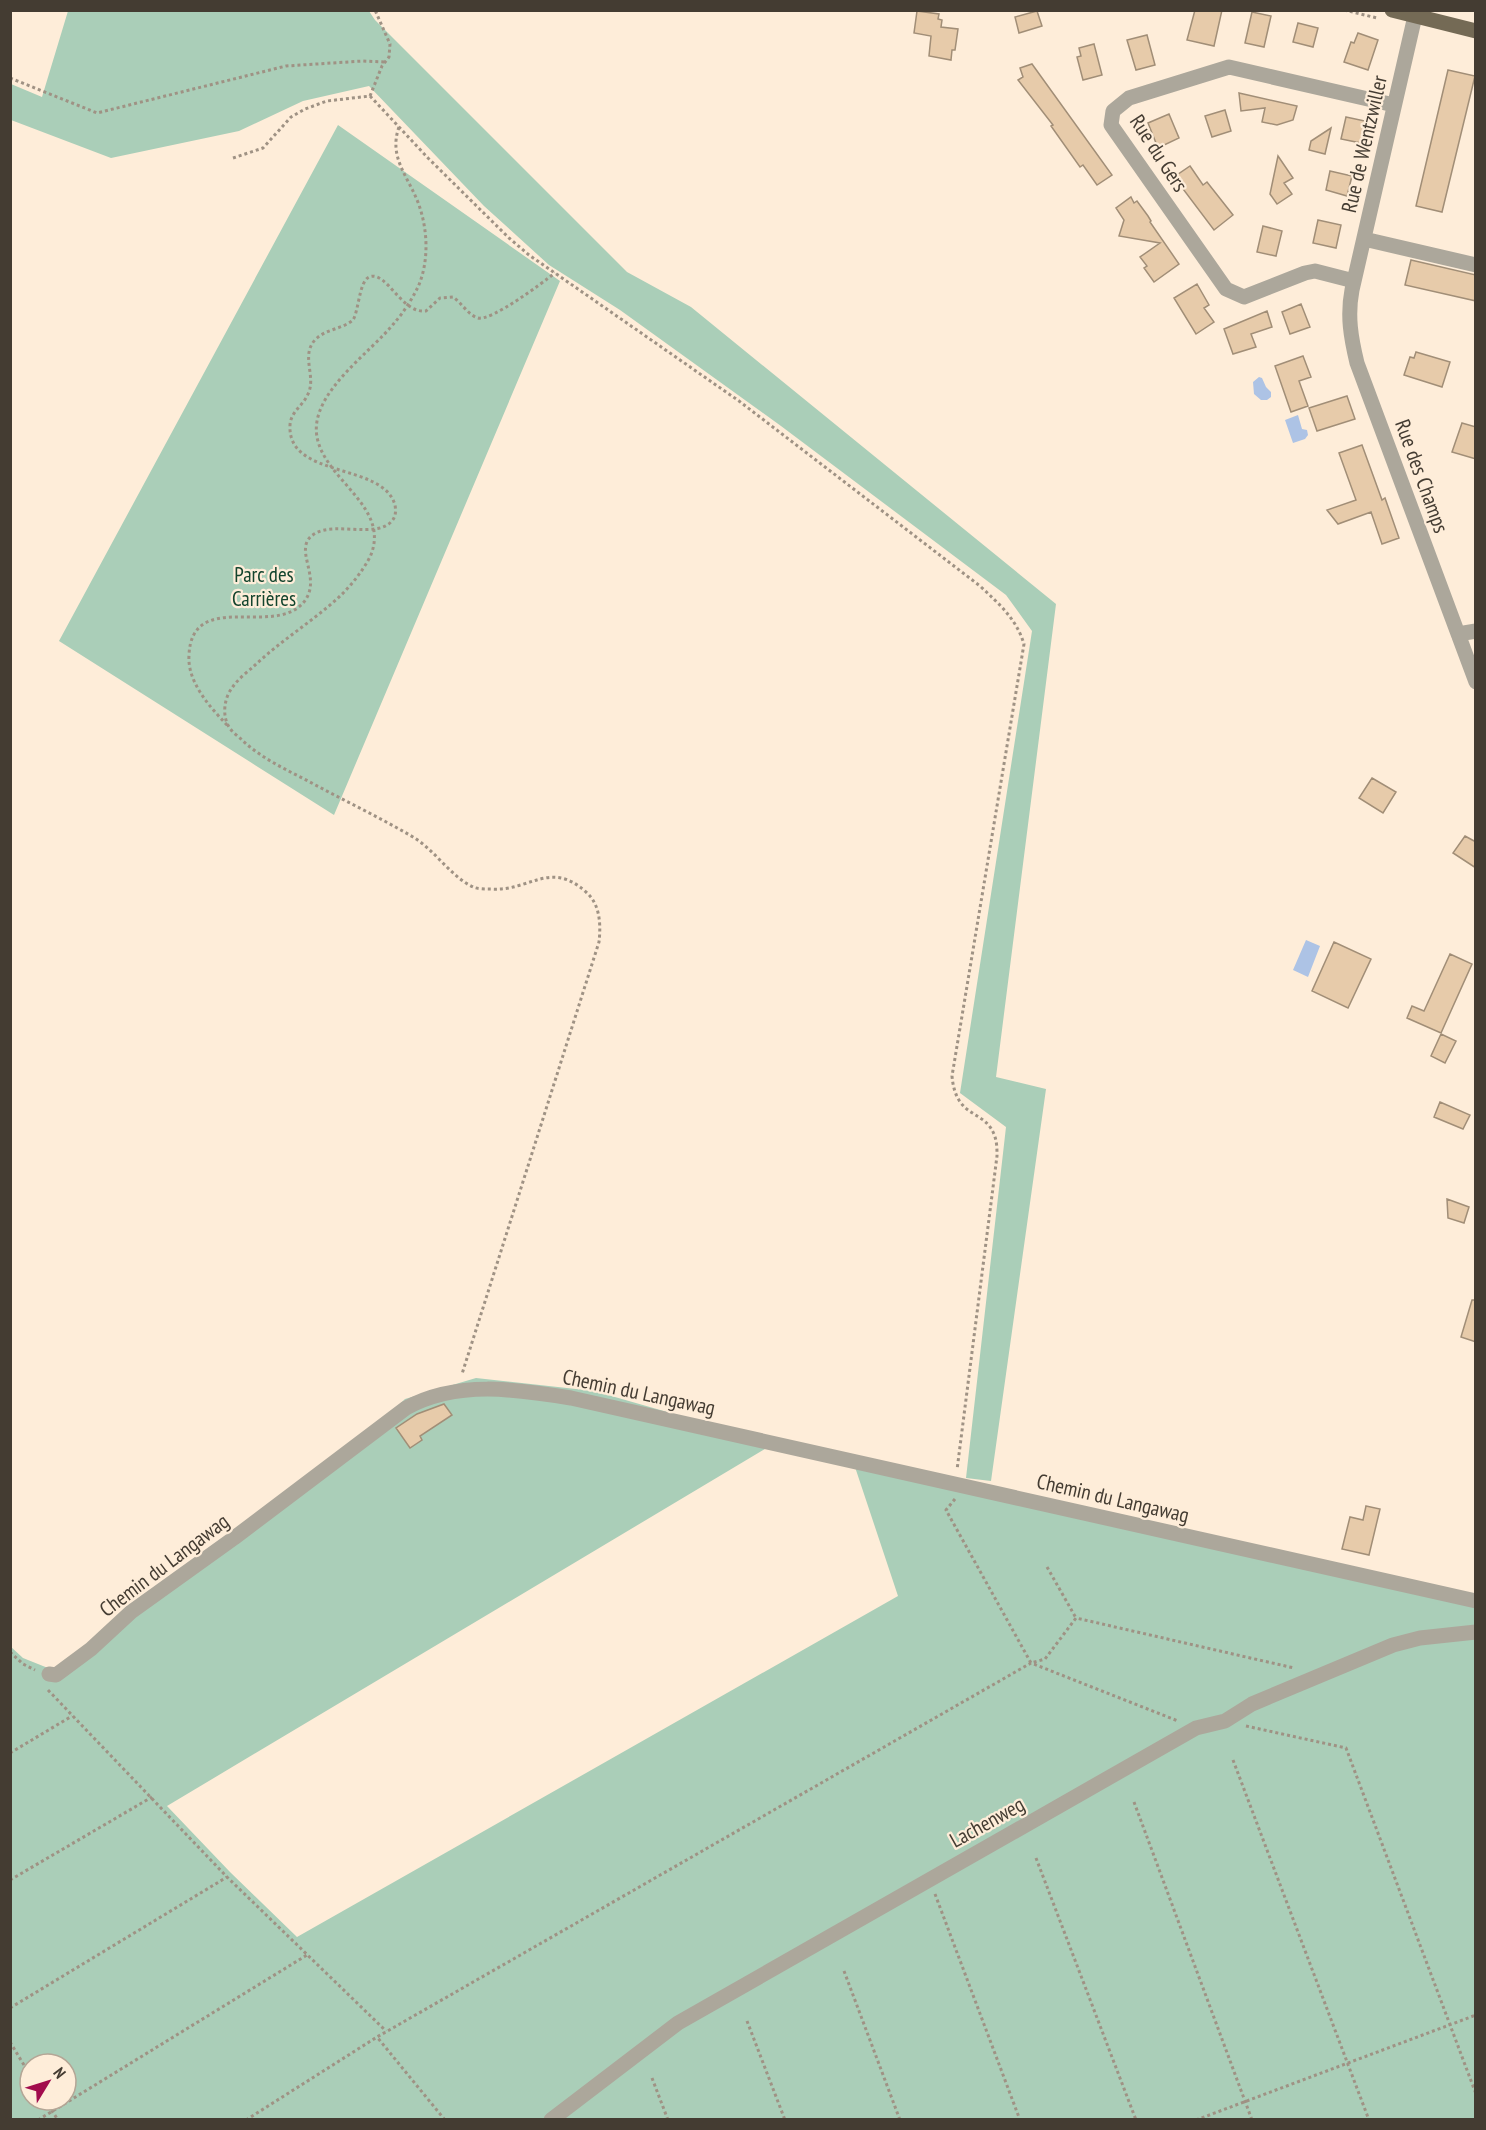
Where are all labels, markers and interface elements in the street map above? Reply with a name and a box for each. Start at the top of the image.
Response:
street label: Rue de Wentzwiller [1335,73,1393,215]
street label: Rue du Gers [1124,109,1194,197]
street label: Rue des Champs [1389,416,1455,536]
park label: Parc des Carrières [232,561,296,612]
street label: Chemin du Langawag [560,1363,718,1421]
street label: Chemin du Langawag [1034,1467,1192,1529]
street label: Chemin du Langawag [94,1507,234,1623]
street label: Lachenweg [945,1791,1029,1853]
north arrow [18,2052,78,2112]
text: N [49,2063,70,2082]

